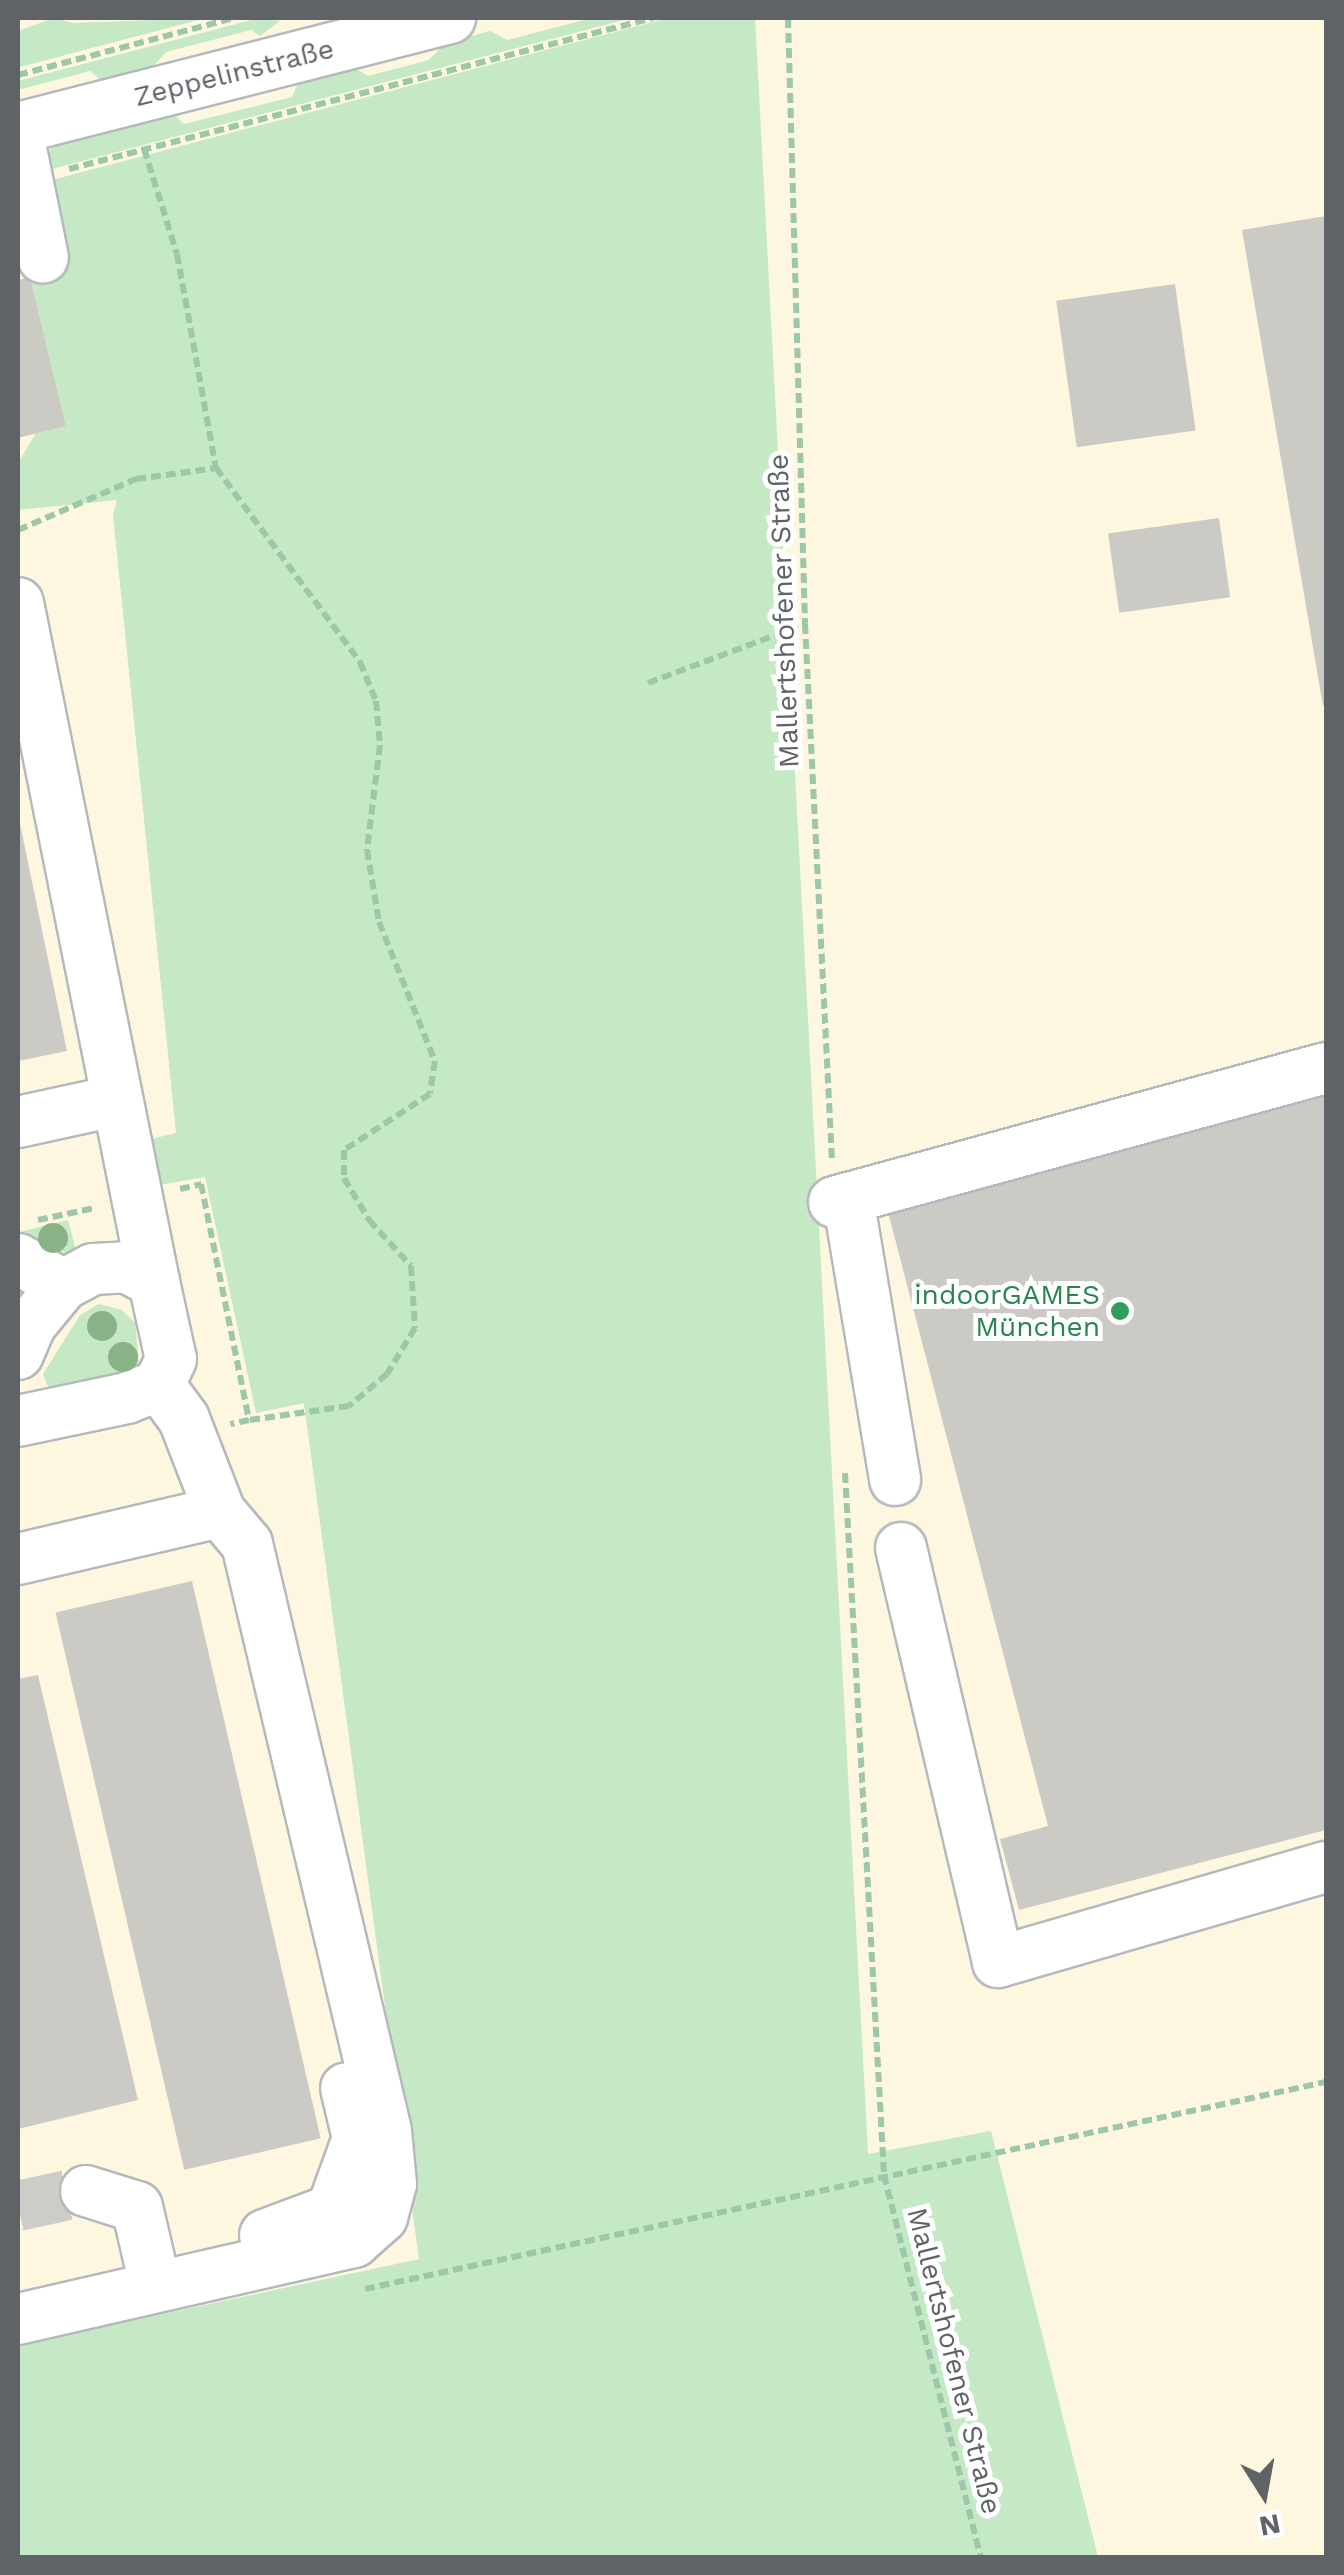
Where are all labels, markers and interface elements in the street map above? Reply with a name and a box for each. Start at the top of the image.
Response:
street label: Zeppelinstraße [131,32,337,114]
street label: Mallertshofener Straße [762,453,806,769]
place label: indoorGAMES München [914,1278,1100,1344]
marker: indoorGAMES München [1109,1300,1131,1322]
street label: Mallertshofener Straße [900,2204,1008,2518]
north arrow [1214,2445,1314,2545]
text: N [1256,2507,1283,2543]

